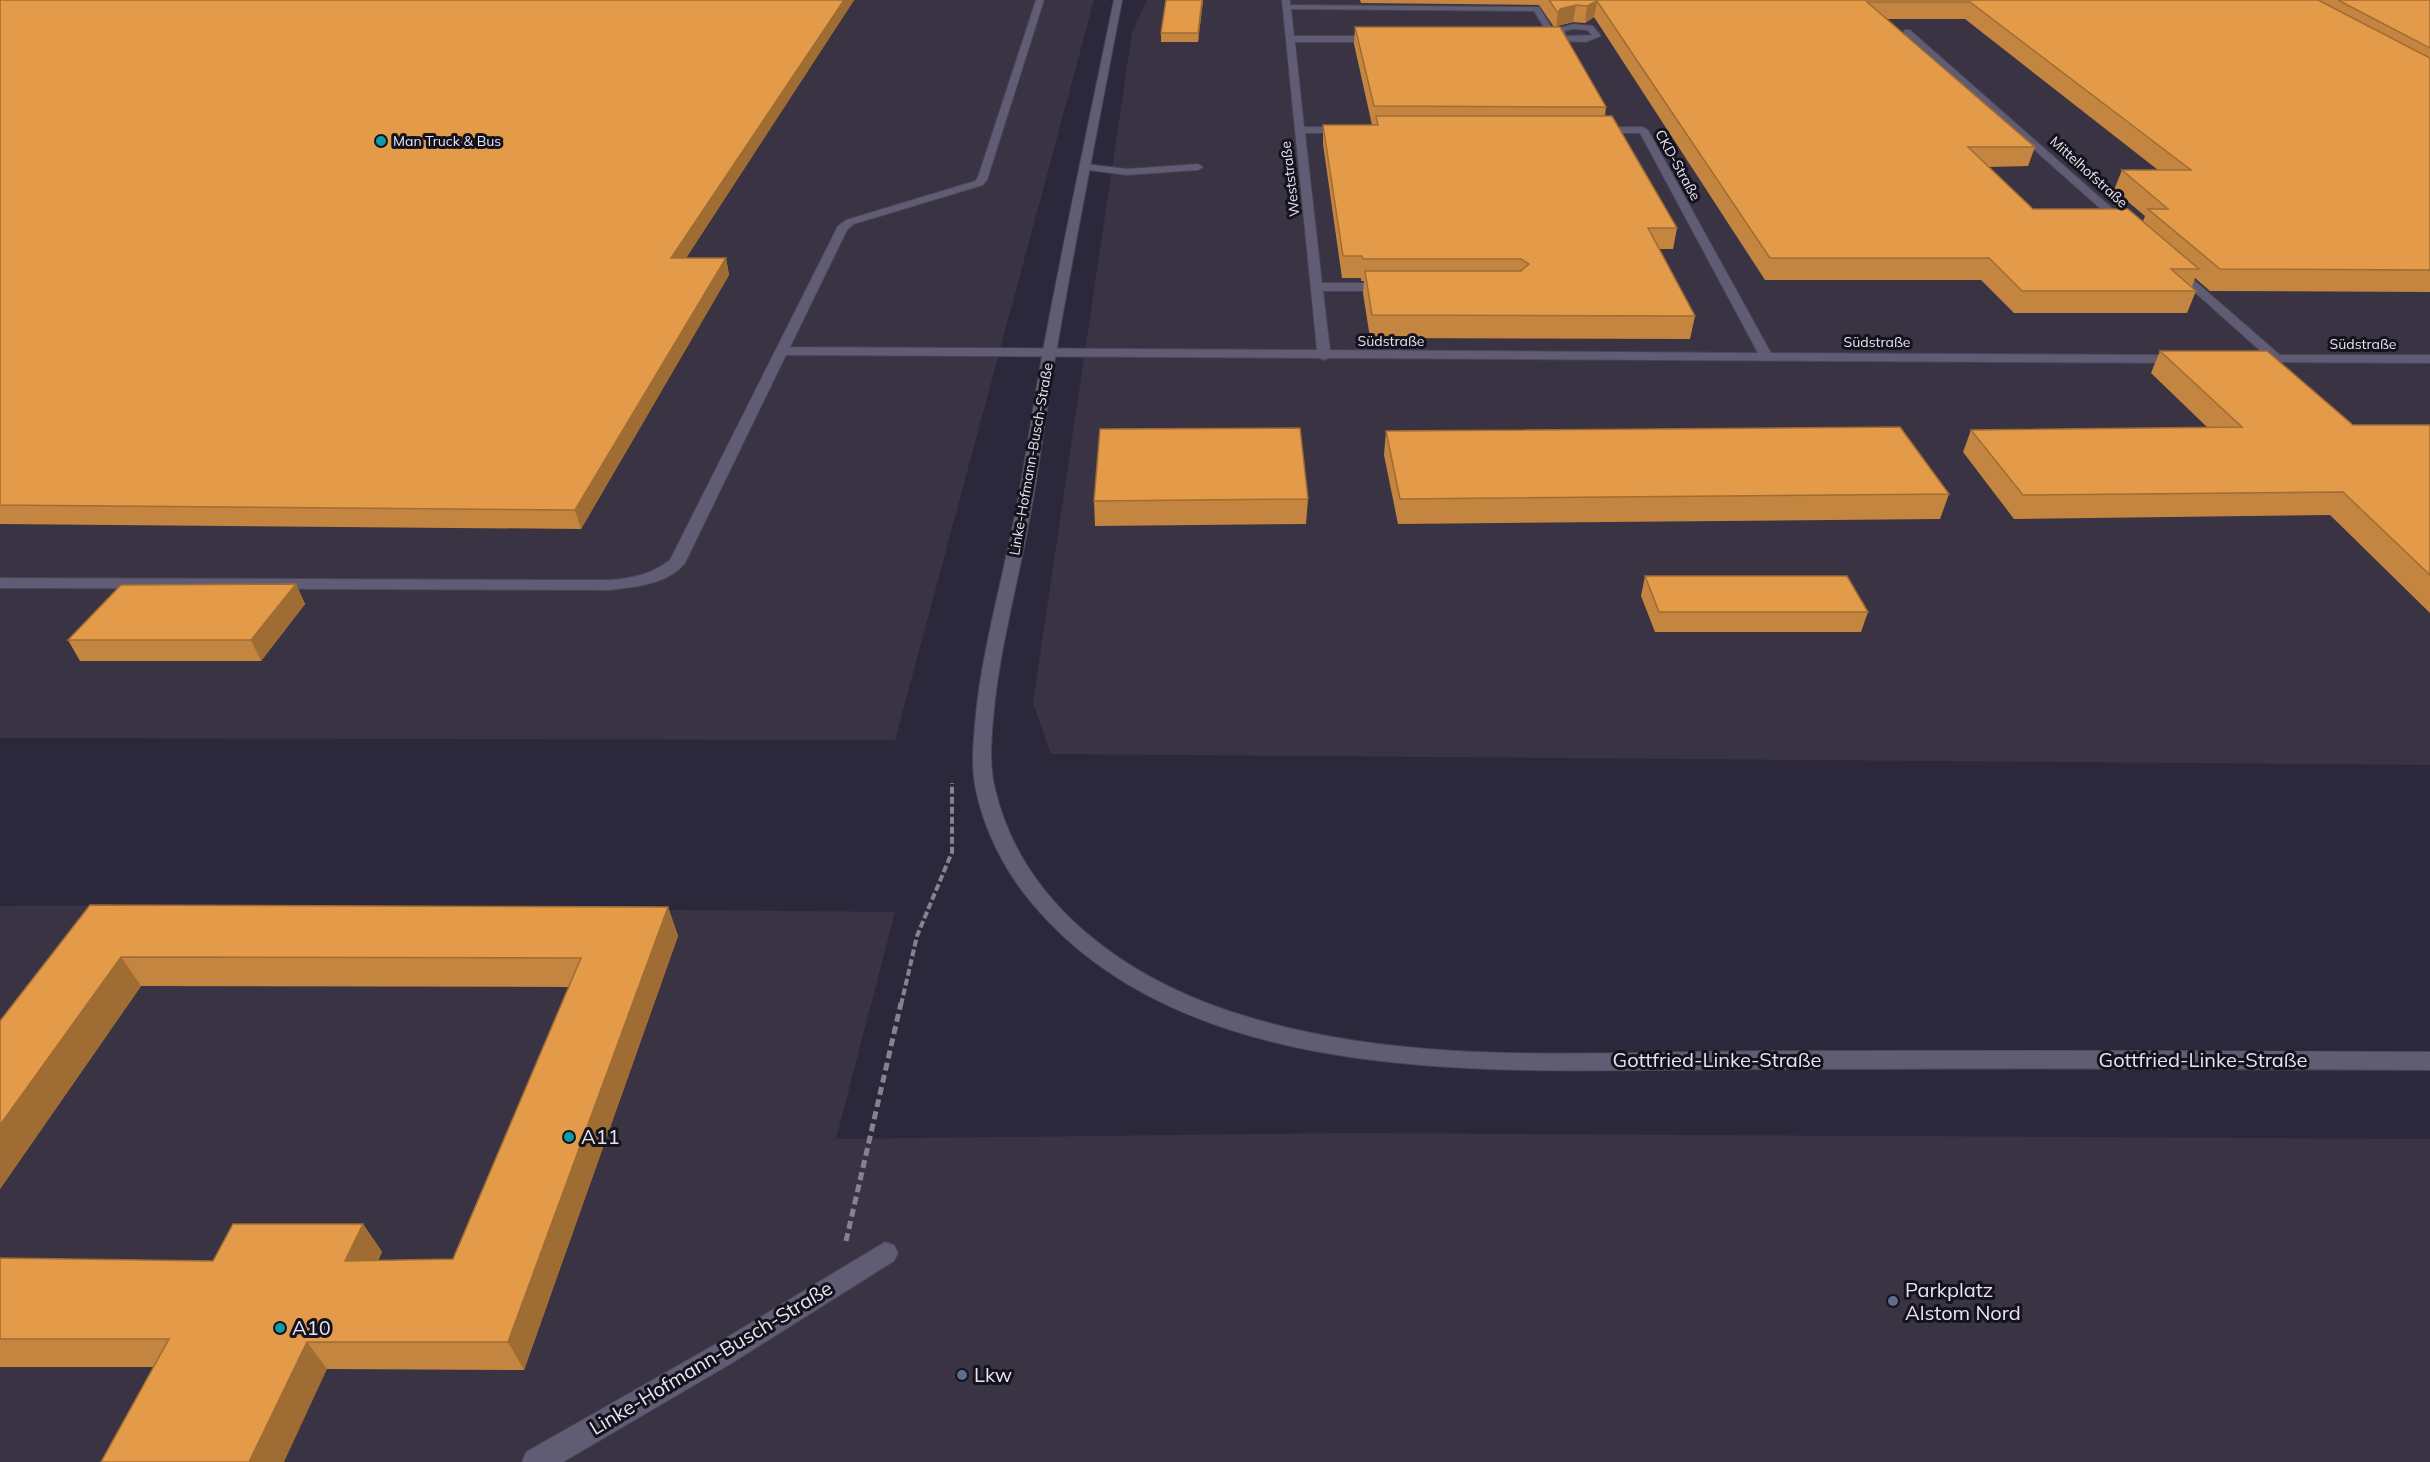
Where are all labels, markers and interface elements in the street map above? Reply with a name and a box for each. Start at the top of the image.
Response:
street label: CKD-Straße [1651,126,1705,204]
place label: Man Truck & Bus [393,132,501,150]
street label: Mittelhofstraße [2046,132,2132,212]
marker: Man Truck & Bus [374,134,388,148]
street label: Weststraße [1276,140,1304,218]
street label: Südstraße [1358,332,1424,350]
street label: Südstraße [1844,333,1910,351]
street label: Südstraße [2330,335,2396,353]
street label: Linke-Hofmann-Busch-Straße [1005,361,1057,557]
street label: Gottfried-Linke-Straße [1613,1047,1821,1072]
street label: Gottfried-Linke-Straße [2099,1047,2307,1072]
place label: A11 [581,1124,620,1149]
marker: A11 [562,1130,576,1144]
street label: Linke-Hofmann-Busch-Straße [585,1275,837,1440]
place label: Parkplatz Alstom Nord [1905,1277,2021,1325]
marker: Parkplatz Alstom Nord [1886,1294,1900,1308]
place label: A10 [292,1315,331,1340]
marker: A10 [273,1321,287,1335]
place label: Lkw [974,1362,1012,1387]
marker: Lkw [955,1368,969,1382]

